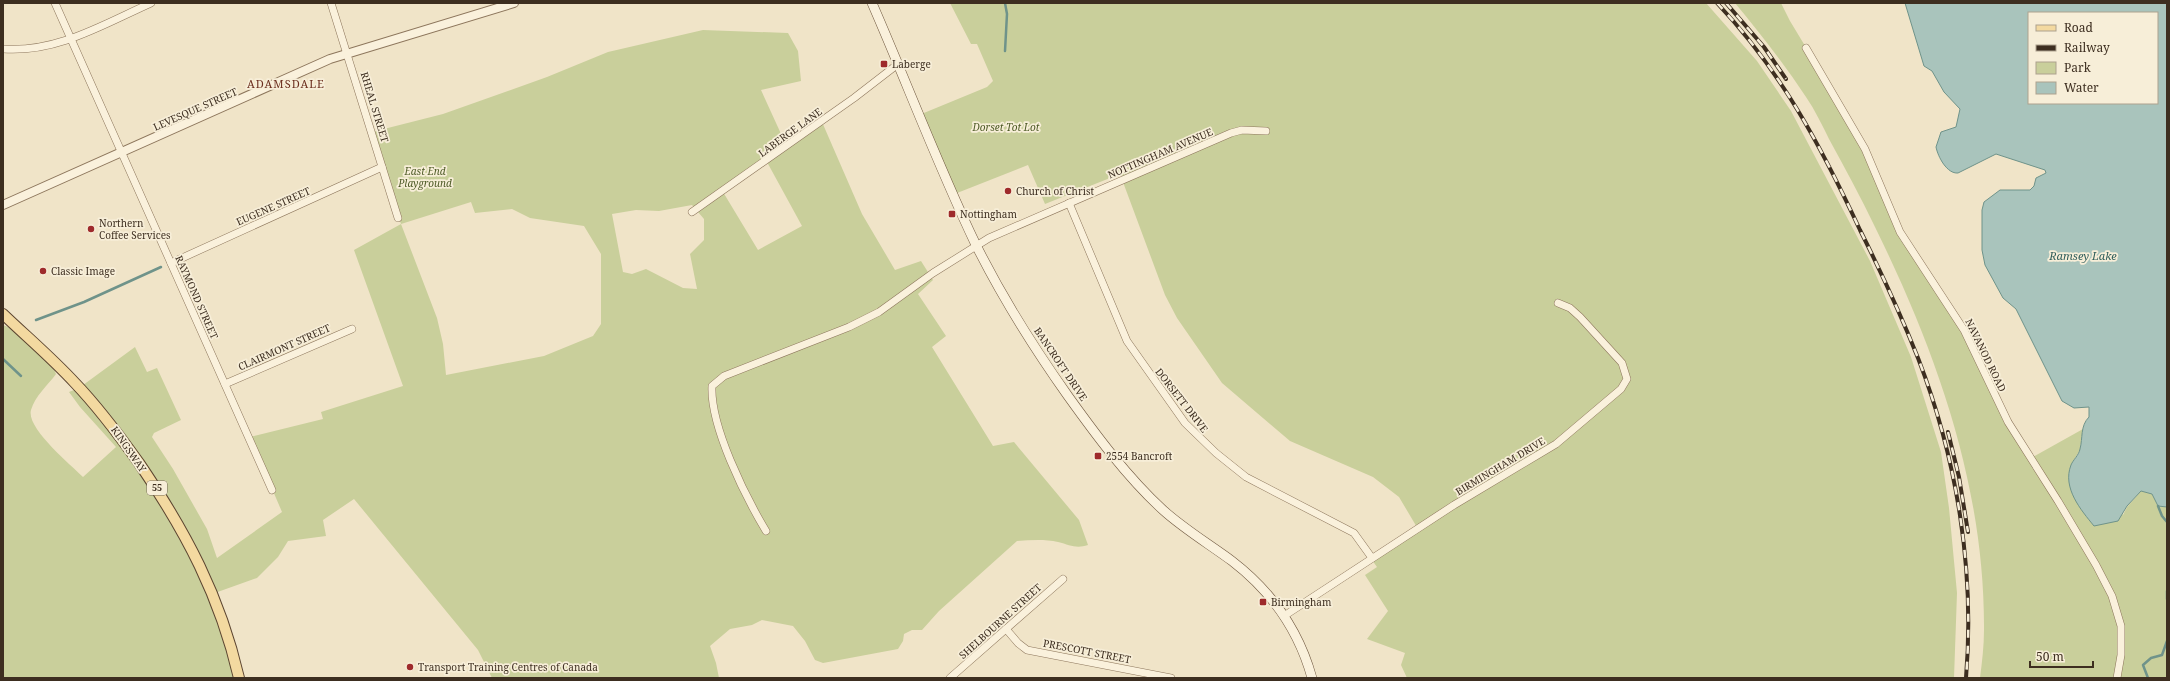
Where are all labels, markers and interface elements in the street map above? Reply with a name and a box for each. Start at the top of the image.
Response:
legend [2028,12,2158,104]
text: Road [2064,19,2094,36]
text: Railway [2064,39,2110,56]
place label: Laberge [892,57,931,71]
marker: Laberge [879,59,889,69]
text: Park [2064,59,2092,76]
street label: RHEAL STREET [358,70,392,144]
district label: ADAMSDALE [247,76,325,91]
text: Water [2064,79,2099,96]
street label: LEVESQUE STREET [151,84,239,134]
street label: LABERGE LANE [755,104,825,160]
park label: Dorset Tot Lot [971,120,1040,134]
street label: NOTTINGHAM AVENUE [1105,125,1215,181]
park label: East End Playground [397,164,452,190]
street label: EUGENE STREET [234,183,312,229]
place label: Church of Christ [1016,184,1094,198]
marker: Church of Christ [1003,186,1013,196]
place label: Nottingham [960,207,1017,221]
marker: Nottingham [947,209,957,219]
place label: Northern Coffee Services [99,216,171,242]
marker: Northern Coffee Services [86,224,96,234]
water label: Ramsey Lake [2048,248,2117,263]
street label: RAYMOND STREET [172,253,222,341]
place label: Classic Image [51,264,115,278]
marker: Classic Image [38,266,48,276]
street label: NAVANOD ROAD [1962,316,2010,394]
street label: CLAIRMONT STREET [236,320,332,374]
street label: BANCROFT DRIVE [1031,324,1091,404]
street label: DORSETT DRIVE [1152,365,1212,435]
street label: KINGSWAY [108,423,150,475]
street label: BIRMINGHAM DRIVE [1453,434,1547,498]
place label: 2554 Bancroft [1106,449,1173,463]
marker: 2554 Bancroft [1093,451,1103,461]
road number: 55 [147,481,167,495]
street label: SHELBOURNE STREET [956,580,1044,662]
place label: Birmingham [1271,595,1332,609]
marker: Birmingham [1258,597,1268,607]
street label: PRESCOTT STREET [1042,636,1132,666]
scale bar [2030,643,2093,669]
text: 50 m [2036,648,2064,665]
place label: Transport Training Centres of Canada [418,660,598,674]
marker: Transport Training Centres of Canada [405,662,415,672]

